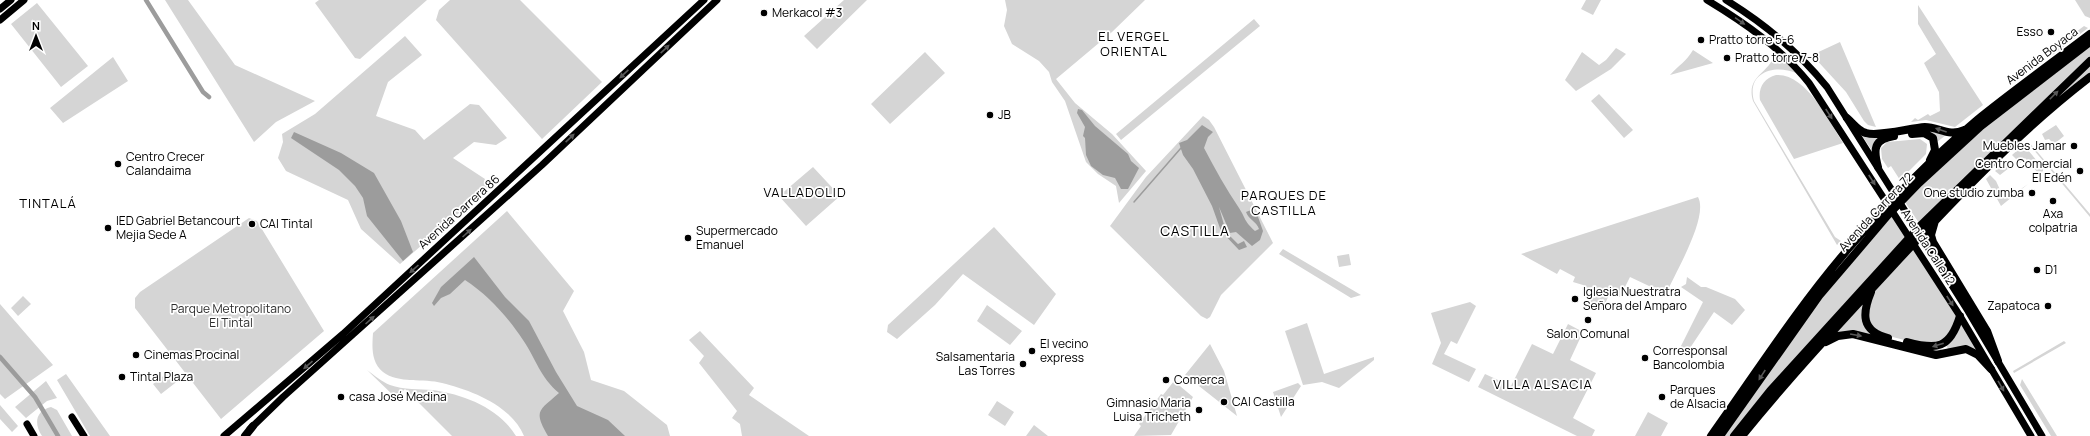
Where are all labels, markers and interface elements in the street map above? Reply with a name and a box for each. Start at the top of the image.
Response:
place label: Merkacol #3 [772,4,843,21]
marker: Merkacol #3 [759,8,769,18]
north arrow [16,16,56,56]
one-way arrow [1735,17,1745,25]
text: N [32,18,40,33]
street label: Avenida Boyaca [2002,23,2081,88]
place label: Esso [2016,23,2043,40]
district label: EL VERGEL ORIENTAL [1098,27,1170,60]
marker: Esso [2046,27,2056,37]
place label: Pratto torre 5-6 [1709,31,1794,48]
marker: Pratto torre 5-6 [1696,35,1706,45]
one-way arrow [660,44,670,54]
place label: Pratto torre 7-8 [1735,49,1819,66]
marker: Pratto torre 7-8 [1722,53,1732,63]
one-way arrow [619,70,629,79]
one-way arrow [2049,90,2059,100]
place label: JB [998,106,1011,123]
one-way arrow [1826,108,1833,120]
marker: JB [985,110,995,120]
one-way arrow [1934,127,1946,133]
one-way arrow [565,133,575,143]
place label: Muebles Jamar [1983,137,2067,154]
marker: Muebles Jamar [2069,141,2079,151]
place label: Centro Crecer Calandaima [126,148,205,179]
place label: Centro Comercial El Edén [1975,155,2072,186]
marker: Centro Crecer Calandaima [113,159,123,169]
marker: Centro Comercial El Edén [2075,166,2085,176]
street label: Avenida Carrera 72 [1834,168,1917,255]
street label: Avenida Carrera 86 [414,170,503,253]
one-way arrow [1868,175,1876,185]
district label: VALLADOLID [763,183,847,201]
place label: One studio zumba [1924,184,2024,201]
district label: PARQUES DE CASTILLA [1241,186,1327,219]
marker: One studio zumba [2027,188,2037,198]
district label: TINTALÁ [19,194,77,212]
marker: Axa colpatria [2048,196,2058,206]
street label: Avenida Calle 12 [1897,205,1960,288]
place label: Axa colpatria [2029,205,2077,236]
place label: IED Gabriel Betancourt Mejia Sede A [116,212,241,243]
place label: CAI Tintal [260,215,313,232]
marker: CAI Tintal [247,219,257,229]
district label: CASTILLA [1160,221,1230,240]
place label: Supermercado Emanuel [696,222,778,253]
marker: IED Gabriel Betancourt Mejia Sede A [103,223,113,233]
one-way arrow [461,228,472,237]
marker: Supermercado Emanuel [683,233,693,243]
place label: D1 [2045,261,2058,278]
one-way arrow [408,264,419,273]
marker: D1 [2032,265,2042,275]
place label: Iglesia Nuestratra Señora del Amparo [1583,283,1687,314]
marker: Iglesia Nuestratra Señora del Amparo [1570,294,1580,304]
one-way arrow [1946,296,1954,306]
place label: Zapatoca [1987,297,2040,314]
park label: Parque Metropolitano El Tintal [171,300,291,331]
marker: Zapatoca [2043,301,2053,311]
one-way arrow [365,315,375,324]
marker: Salon Comunal [1583,315,1593,325]
place label: Salon Comunal [1546,325,1630,342]
one-way arrow [1850,332,1862,338]
place label: El vecino express [1040,335,1088,366]
place label: Corresponsal Bancolombia [1653,342,1728,373]
one-way arrow [1931,342,1943,348]
place label: Cinemas Procinal [144,346,239,363]
marker: El vecino express [1027,346,1037,356]
place label: Salsamentaria Las Torres [936,348,1015,379]
marker: Cinemas Procinal [131,350,141,360]
marker: Corresponsal Bancolombia [1640,353,1650,363]
marker: Salsamentaria Las Torres [1018,359,1028,369]
one-way arrow [302,360,313,369]
place label: Tintal Plaza [130,368,193,385]
one-way arrow [1759,369,1766,381]
place label: Comerca [1174,371,1224,388]
marker: Tintal Plaza [117,372,127,382]
marker: Comerca [1161,375,1171,385]
district label: VILLA ALSACIA [1493,375,1593,393]
one-way arrow [1997,380,2004,392]
place label: Parques de Alsacia [1670,381,1726,412]
place label: casa José Medina [349,388,447,405]
marker: casa José Medina [336,392,346,402]
marker: Parques de Alsacia [1657,392,1667,402]
place label: CAI Castilla [1232,393,1295,410]
place label: Gimnasio Maria Luisa Tricheth [1107,394,1191,425]
marker: CAI Castilla [1219,397,1229,407]
marker: Gimnasio Maria Luisa Tricheth [1194,405,1204,415]

